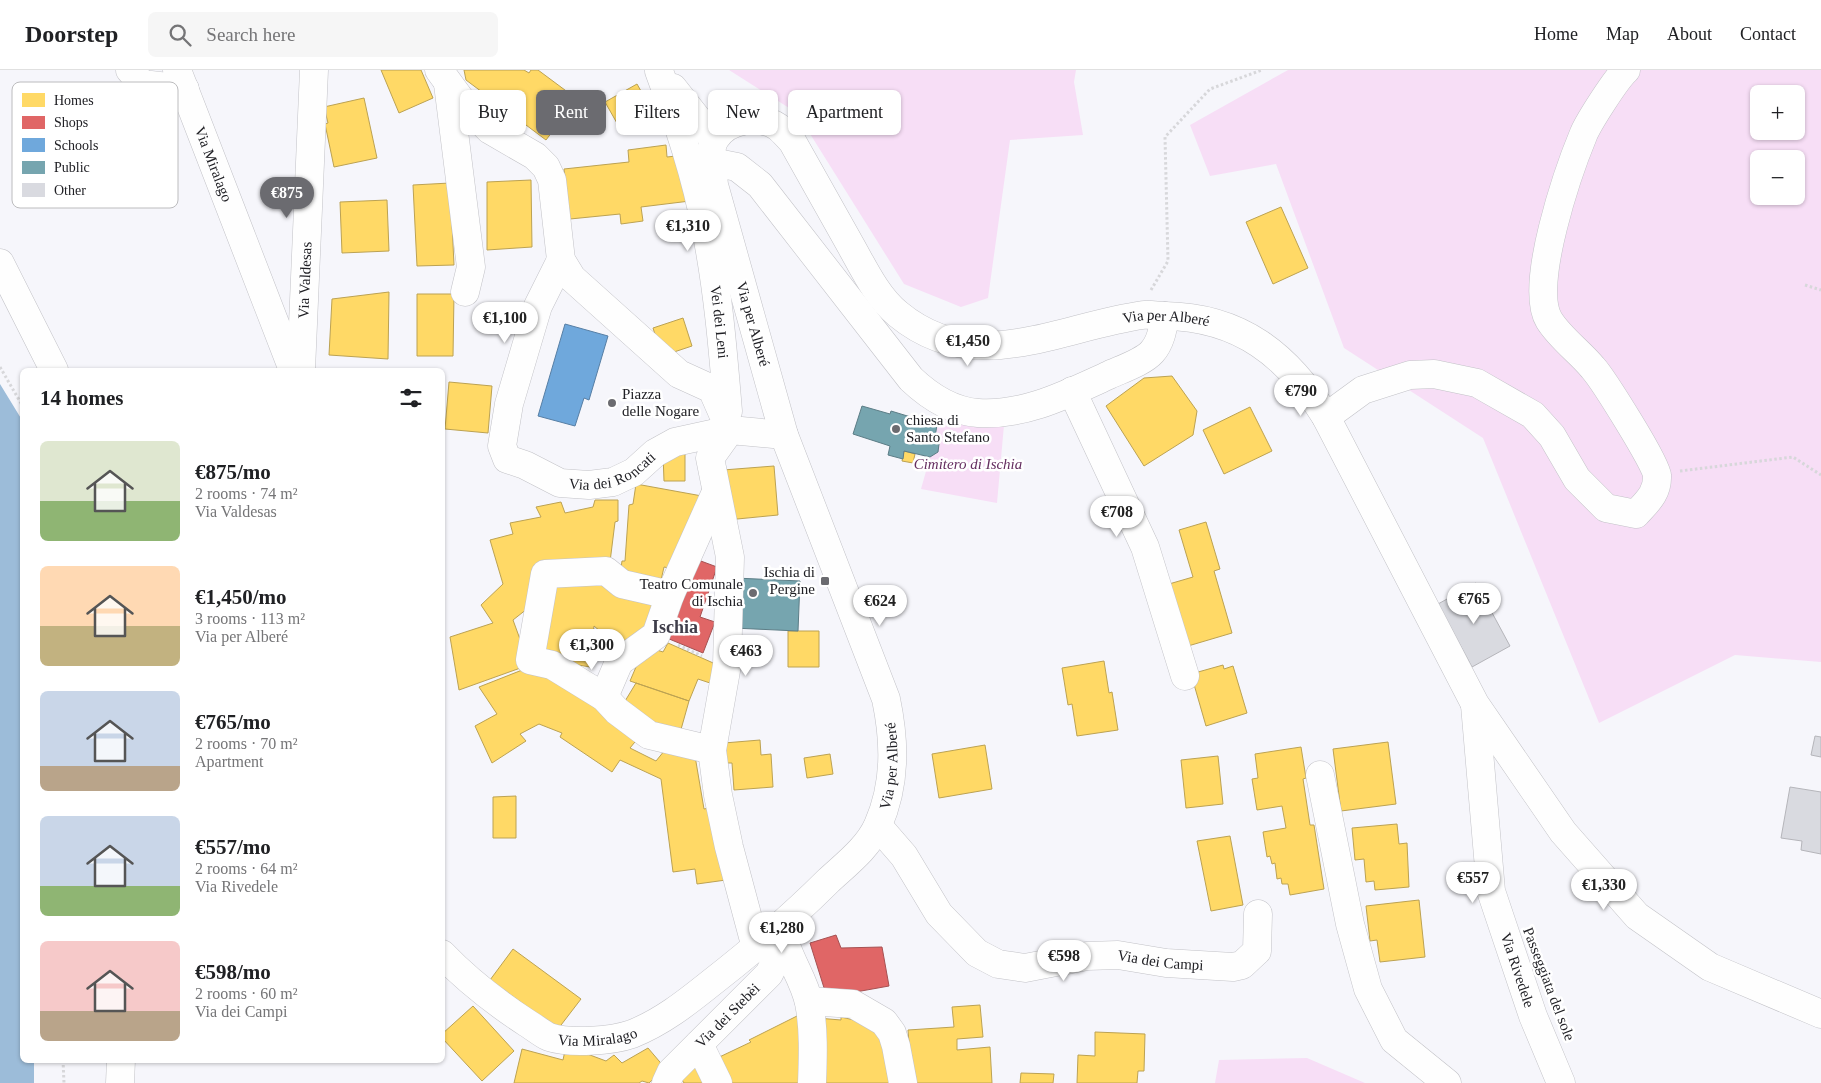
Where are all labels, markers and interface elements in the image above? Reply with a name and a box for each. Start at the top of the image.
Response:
search box [148,12,498,57]
text: Doorstep [25,21,118,47]
icon: search [166,21,194,49]
text: Search here [206,24,295,45]
text: Home [1534,24,1578,44]
text: Map [1606,24,1639,44]
text: About [1667,24,1712,44]
text: Contact [1740,24,1796,44]
legend [12,82,178,208]
map controls [1750,85,1805,205]
button: + [1750,85,1805,140]
chip: Buy [460,90,526,135]
chip: Rent [536,90,606,135]
chip: Filters [616,90,698,135]
chip: New [708,90,778,135]
chip: Apartment [788,90,901,135]
text: Homes [54,93,94,108]
text: Shops [54,115,88,130]
street label: Via Miralago [192,124,235,204]
text: Schools [54,138,98,153]
button: − [1750,150,1805,205]
text: Public [54,160,90,175]
pin: €875 [257,176,317,219]
text: Other [54,183,86,198]
text: €875 [271,184,303,201]
pin: €1,310 [647,210,729,252]
text: €1,310 [666,217,710,234]
street label: Via Valdesas [295,241,315,319]
street label: Via per Alberé [733,280,773,369]
street label: Vei dei Leni [707,284,731,359]
pin: €1,100 [464,302,546,344]
street label: Via per Alberé [1121,307,1212,329]
text: €1,100 [483,309,527,326]
pin: €1,450 [927,324,1009,367]
text: €1,450 [946,332,990,349]
pin: €790 [1271,374,1331,417]
text: €790 [1285,382,1317,399]
icon: filters [397,384,425,412]
text: 14 homes [40,386,123,410]
place label: Piazza delle Nogare [622,386,699,419]
marker: Piazza delle Nogare [606,397,618,409]
place label: chiesa di Santo Stefano [906,412,990,445]
marker: chiesa di Santo Stefano [890,423,902,435]
street label: Via dei Roncati [568,449,658,493]
park label: Cimitero di Ischia [914,456,1022,472]
text: €875/mo [195,460,271,484]
icon: home [80,461,140,521]
text: 2 rooms · 74 m² [195,485,298,502]
pin: €708 [1087,496,1147,538]
text: Via Valdesas [195,503,277,520]
text: €708 [1101,503,1133,520]
place label: Ischia di Pergine [764,564,815,597]
marker: Ischia di Pergine [819,575,831,587]
place label: Teatro Comunale di Ischia [640,576,743,609]
pin: €765 [1444,582,1504,625]
pin: €624 [850,584,910,627]
text: €1,450/mo [195,585,287,609]
icon: home [80,586,140,646]
marker: Teatro Comunale di Ischia [747,587,759,599]
text: €765 [1458,590,1490,607]
text: €624 [864,592,896,609]
text: 3 rooms · 113 m² [195,610,305,627]
district label: Ischia [652,617,698,637]
text: Via per Alberé [195,628,288,645]
pin: €1,300 [551,628,633,671]
pin: €463 [716,634,776,677]
text: €1,300 [570,636,614,653]
text: €463 [730,642,762,659]
text: €765/mo [195,710,271,734]
icon: home [80,711,140,771]
street label: Via per Alberé [876,721,900,811]
text: 2 rooms · 70 m² [195,735,298,752]
text: Apartment [195,753,263,770]
text: €557/mo [195,835,271,859]
icon: home [80,836,140,896]
text: 2 rooms · 64 m² [195,860,298,877]
pin: €557 [1443,862,1503,904]
pin: €1,330 [1563,868,1645,911]
text: €557 [1457,869,1489,886]
text: €1,330 [1582,876,1626,893]
text: Via Rivedele [195,878,278,895]
pin: €1,280 [741,912,823,954]
text: €1,280 [760,919,804,936]
street label: Passeggiata del sole [1520,925,1578,1043]
street label: Via Rivedele [1498,931,1538,1010]
pin: €598 [1034,940,1094,982]
text: €598 [1048,947,1080,964]
street label: Via dei Campi [1116,947,1204,973]
text: €598/mo [195,960,271,984]
icon: home [80,961,140,1021]
street label: Via dei Stebèi [692,980,763,1051]
text: 2 rooms · 60 m² [195,985,298,1002]
text: Via dei Campi [195,1003,287,1020]
street label: Via Miralago [557,1025,640,1049]

